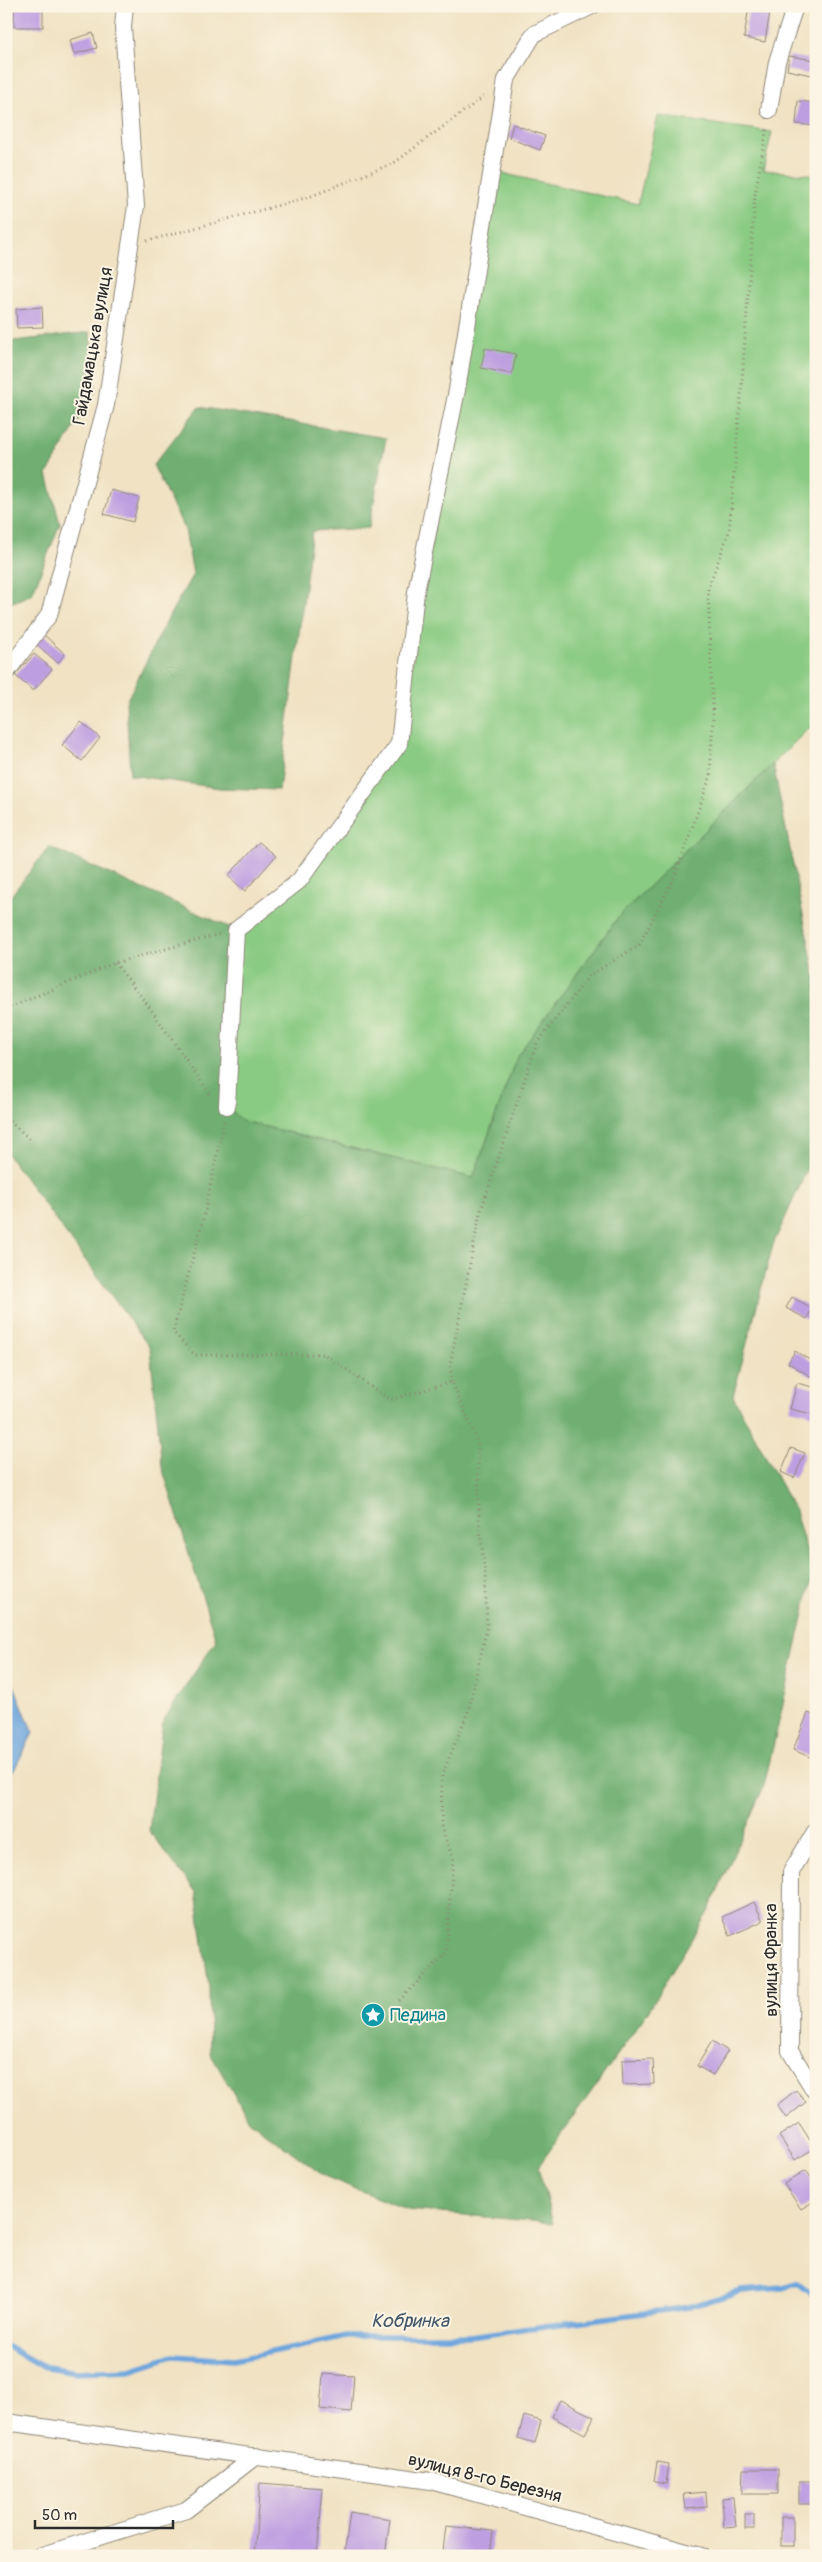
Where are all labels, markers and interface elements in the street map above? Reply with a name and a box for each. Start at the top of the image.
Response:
street label: Гайдамацька вулиця [68,265,118,427]
street label: вулиця Франка [760,1903,783,2017]
place icon: Педина [360,2002,386,2028]
place label: Педина [390,2004,446,2027]
water label: Кобринка [371,2309,450,2333]
street label: вулиця 8-го Березня [406,2448,564,2508]
scale bar [35,2497,172,2529]
text: 50 m [42,2506,77,2525]

